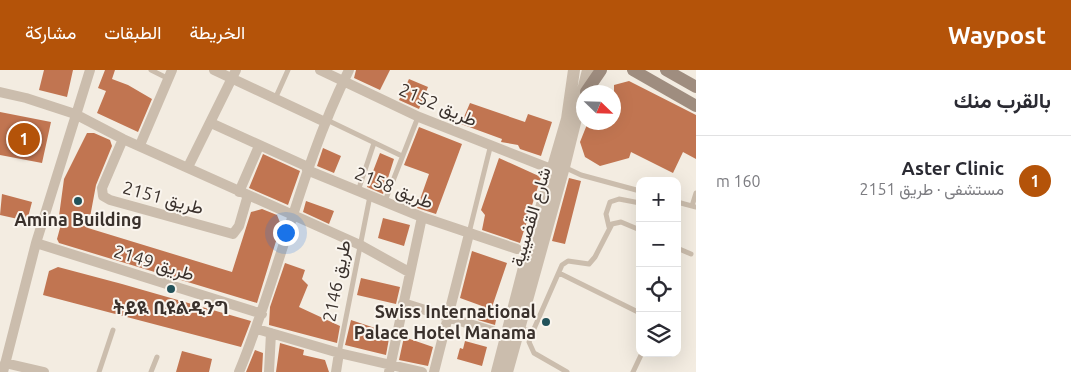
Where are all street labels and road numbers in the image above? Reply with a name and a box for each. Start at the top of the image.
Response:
street label: طريق 2152 [396,79,480,131]
street label: طريق 2158 [351,162,437,214]
street label: شارع القضيبية [506,165,557,270]
street label: طريق 2151 [120,177,206,219]
street label: طريق 2146 [318,238,356,324]
street label: طريق 2149 [111,240,197,286]

